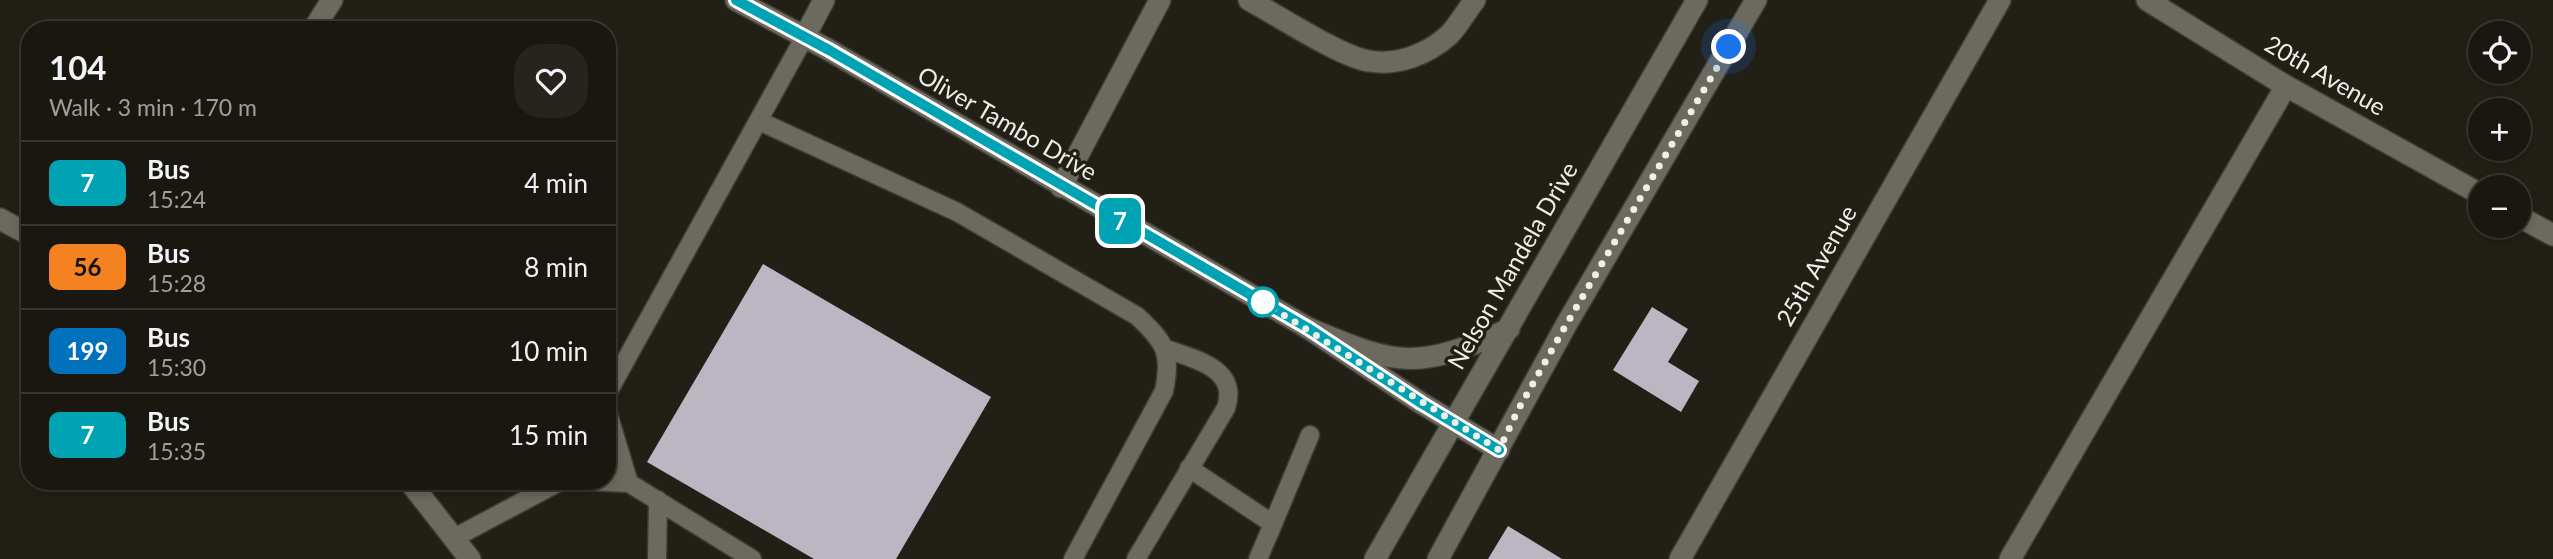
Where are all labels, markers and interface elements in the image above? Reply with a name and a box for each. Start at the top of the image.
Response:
map controls [2468,21,2531,238]
button: locate [2468,21,2531,84]
street label: 20th Avenue [2260,28,2391,121]
your location [1711,29,1746,64]
button: heart [514,44,588,118]
text: 104 [49,47,106,87]
street label: Oliver Tambo Drive [913,60,1103,186]
text: Walk · 3 min · 170 m [49,93,257,121]
button: + [2468,98,2531,161]
text: Bus [147,153,190,185]
street label: Nelson Mandela Drive [1441,157,1583,374]
text: 4 min [524,167,588,199]
text: 7 [81,168,94,197]
button: − [2468,175,2531,238]
text: 15:24 [147,185,206,213]
line badge: 7 [1097,198,1143,244]
street label: 25th Avenue [1769,200,1862,331]
text: 7 [1113,206,1127,235]
text: Bus [147,237,190,269]
text: 8 min [524,251,588,283]
text: 56 [74,252,101,281]
text: 15:28 [147,269,206,297]
unlabelled marker [1248,287,1278,317]
text: Bus [147,321,190,353]
text: 10 min [509,335,588,367]
text: 199 [67,336,108,365]
text: 15:30 [147,353,206,381]
text: Bus [147,405,190,437]
text: 15 min [509,419,588,451]
text: 7 [81,420,94,449]
text: 15:35 [147,437,206,465]

